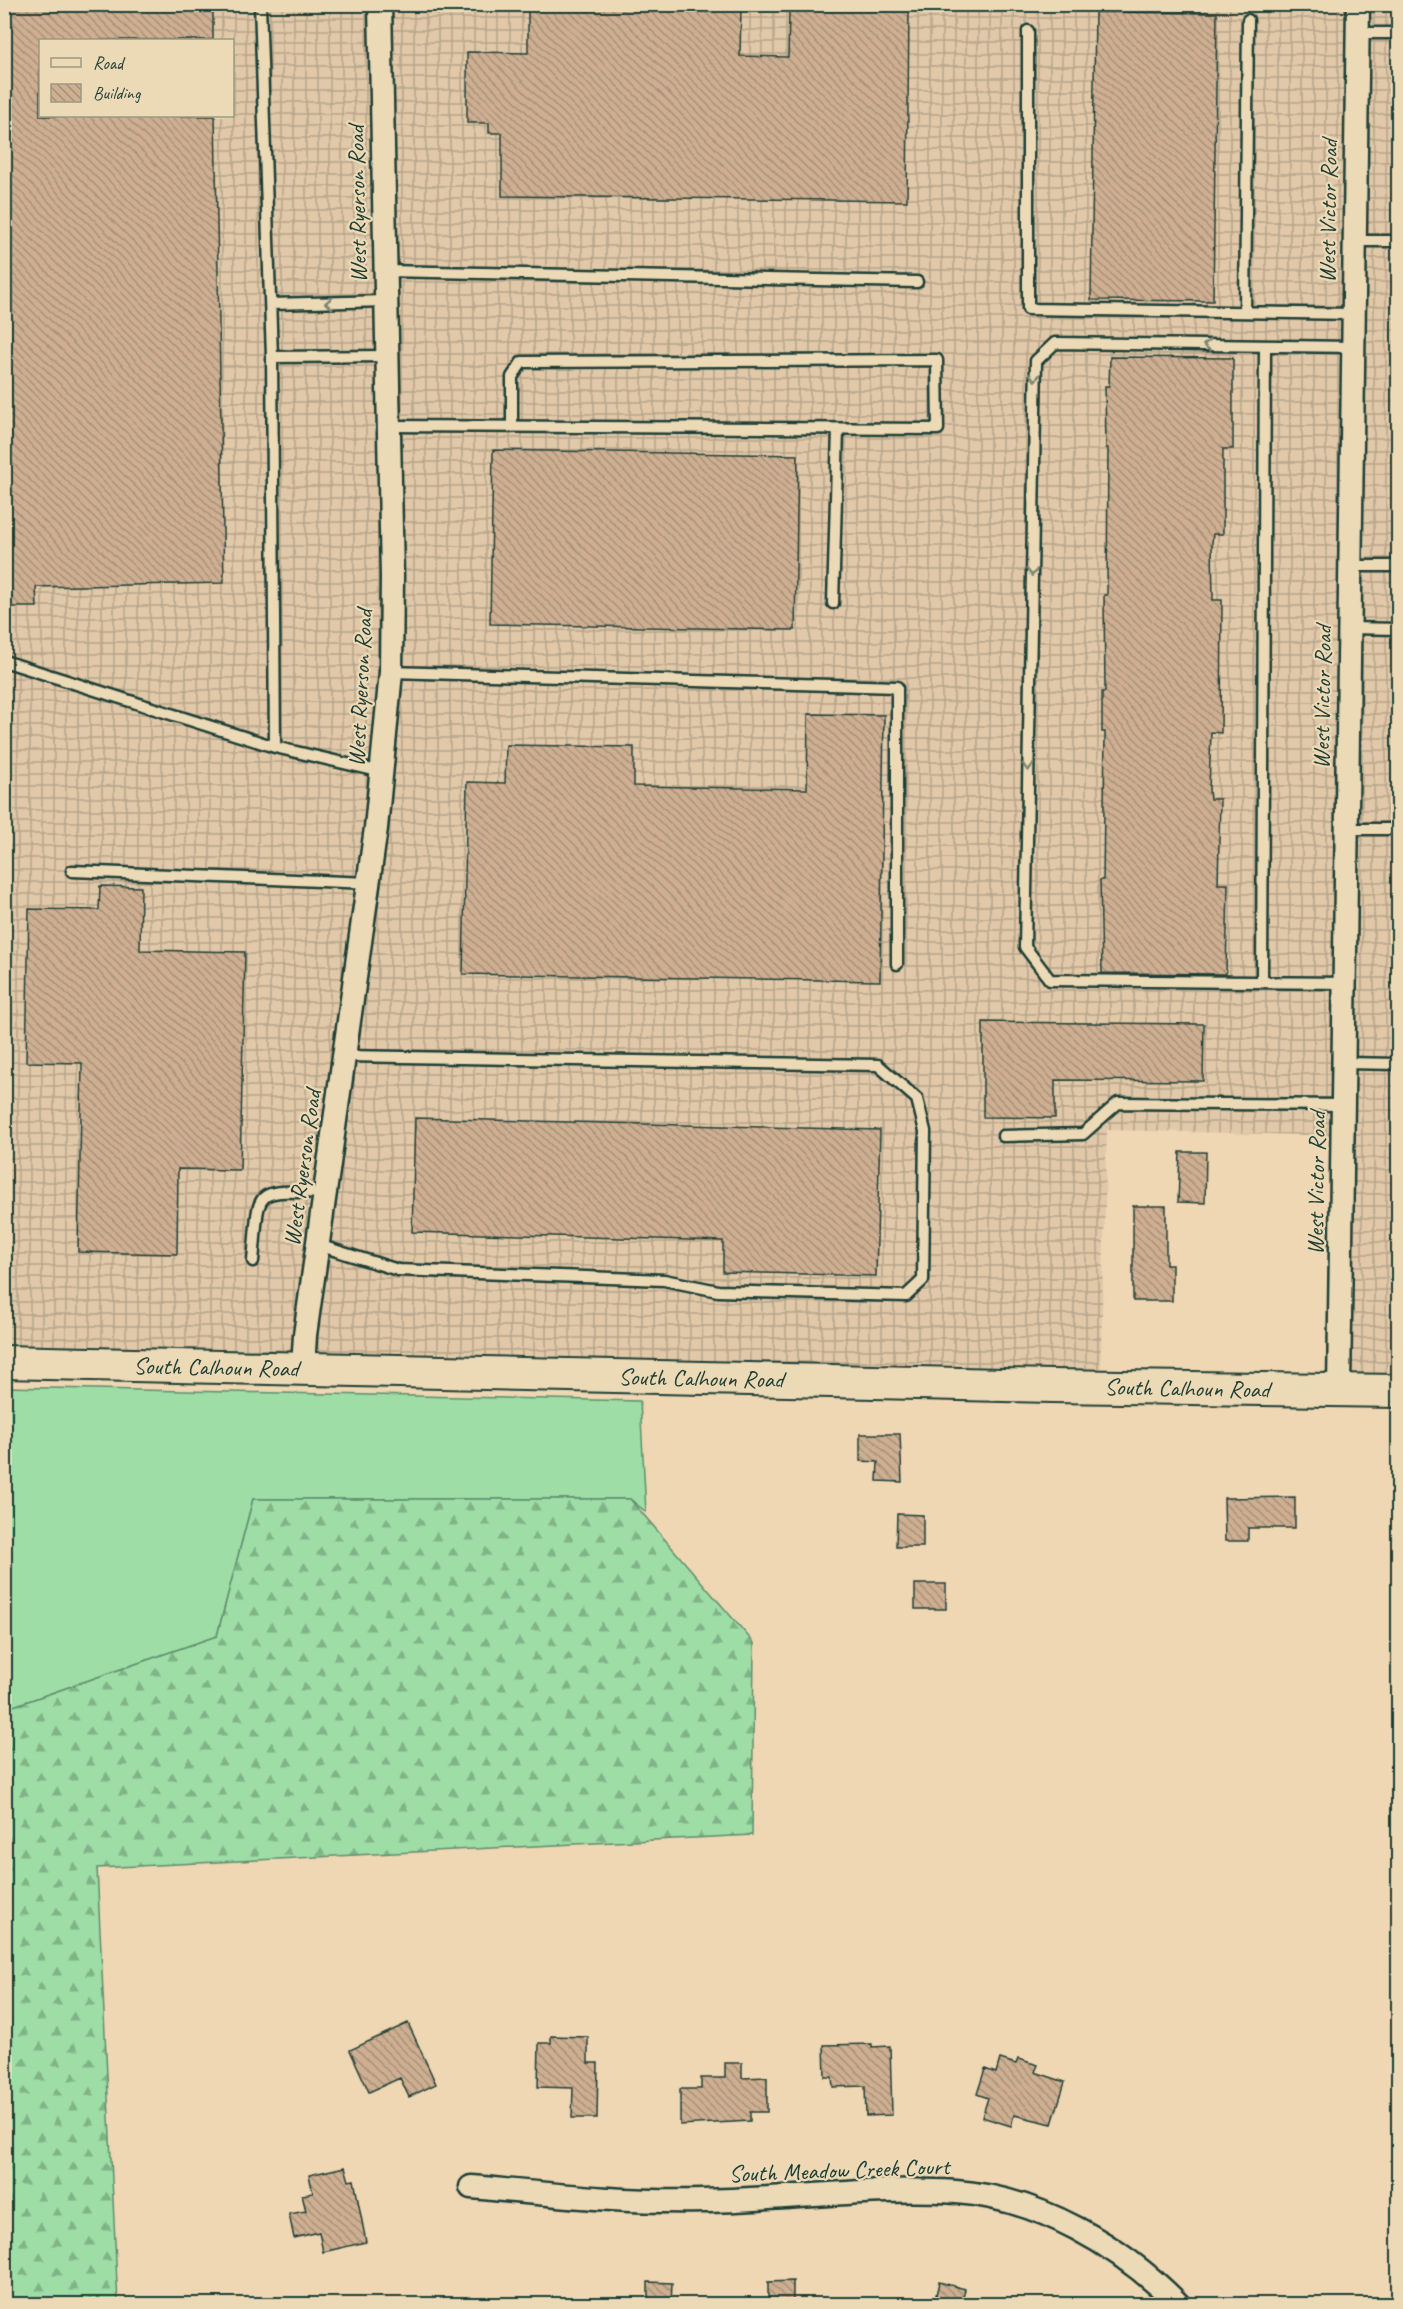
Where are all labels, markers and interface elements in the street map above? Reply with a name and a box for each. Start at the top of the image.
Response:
legend [39,39,234,117]
text: Road [93,52,126,74]
text: Building [93,82,142,104]
street label: West Ryerson Road [341,122,373,283]
street label: West Victor Road [1312,135,1344,283]
one-way arrow [324,297,333,309]
one-way arrow [1202,339,1211,351]
one-way arrow [1029,373,1041,382]
one-way arrow [1026,568,1038,577]
street label: West Ryerson Road [341,605,379,767]
street label: West Victor Road [1306,621,1338,769]
one-way arrow [1022,763,1034,772]
street label: West Ryerson Road [276,1085,328,1248]
street label: West Victor Road [1300,1107,1332,1255]
street label: South Calhoun Road [133,1351,302,1383]
street label: South Calhoun Road [618,1362,787,1394]
street label: South Calhoun Road [1104,1372,1273,1404]
street label: South Meadow Creek Court [728,2151,952,2189]

